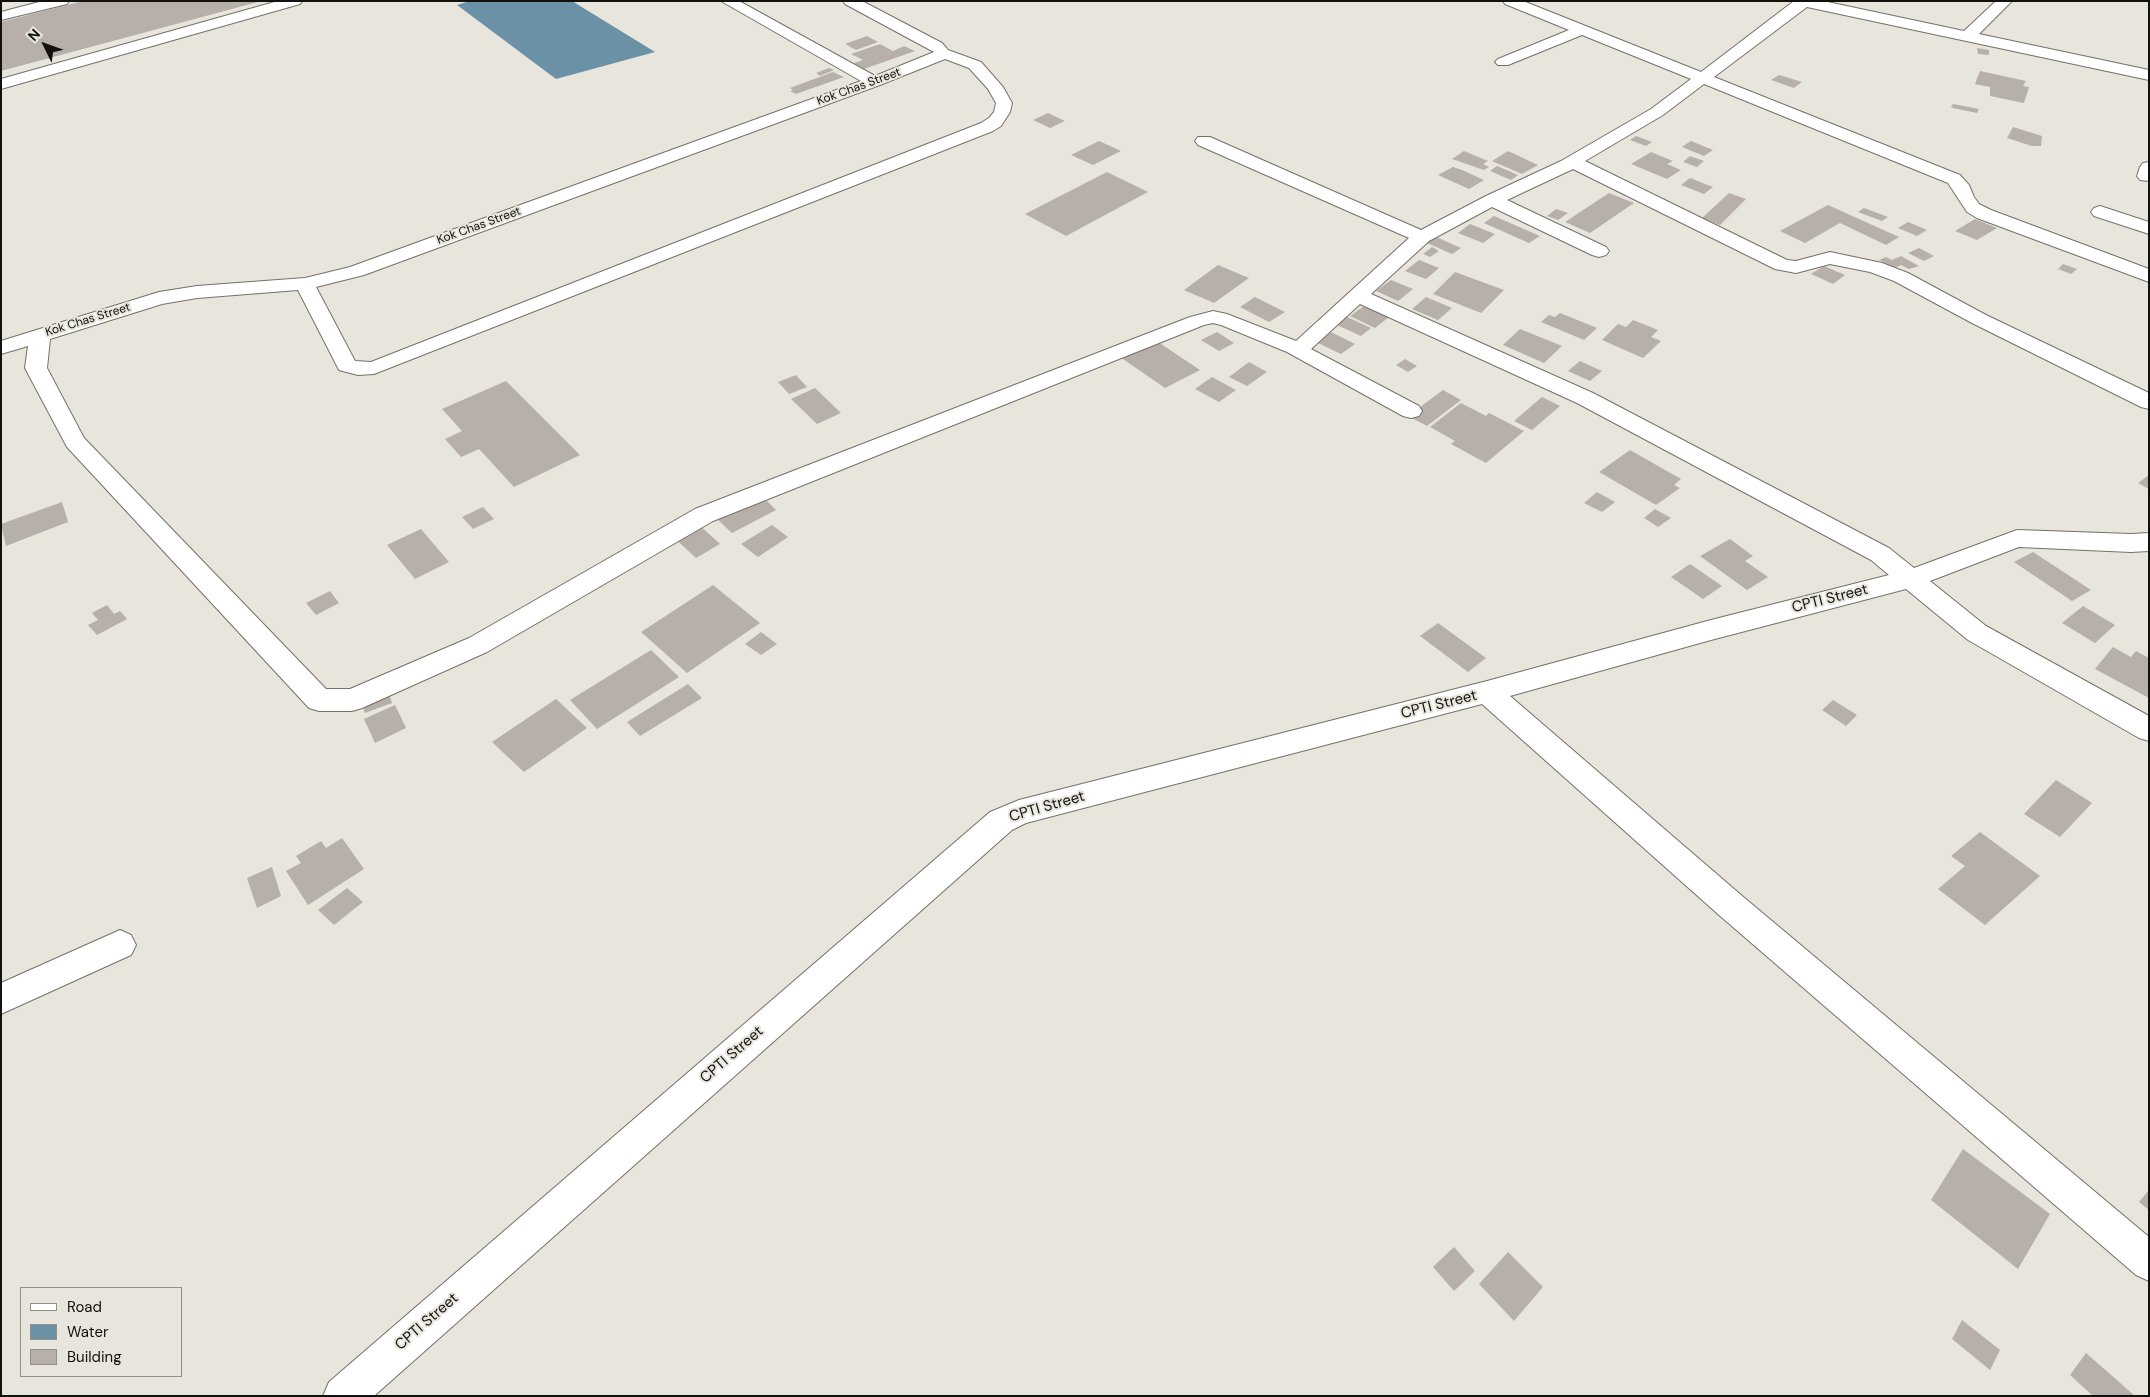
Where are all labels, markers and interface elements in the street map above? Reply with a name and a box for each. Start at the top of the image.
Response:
north arrow [20,20,70,70]
text: N [24,25,44,45]
street label: Kok Chas Street [815,65,903,109]
street label: Kok Chas Street [435,204,523,248]
street label: Kok Chas Street [44,300,132,340]
street label: CPTI Street [1790,581,1870,617]
street label: CPTI Street [1399,687,1479,723]
street label: CPTI Street [1007,788,1087,826]
street label: CPTI Street [697,1023,767,1087]
legend [20,1287,182,1377]
street label: CPTI Street [392,1290,462,1354]
text: Road [67,1297,102,1317]
text: Water [67,1322,108,1342]
text: Building [67,1347,122,1367]

